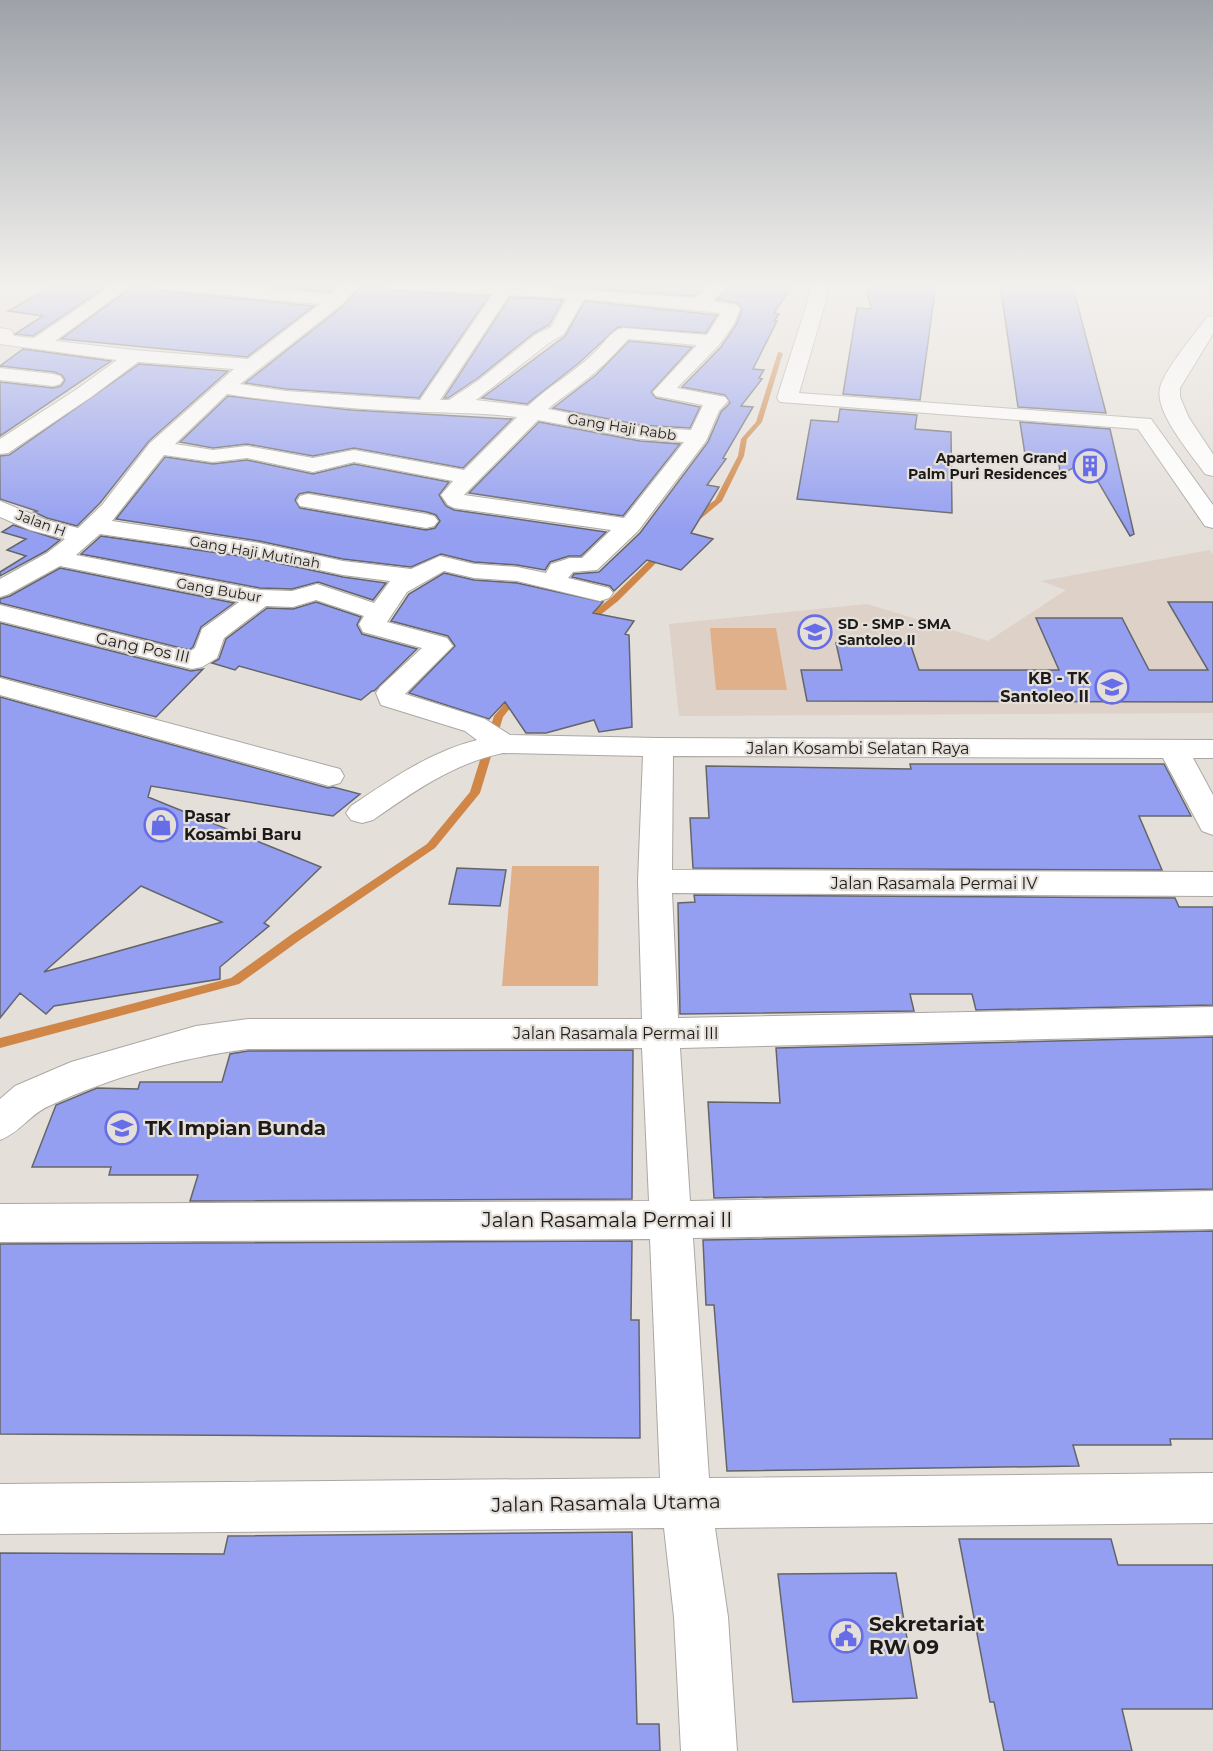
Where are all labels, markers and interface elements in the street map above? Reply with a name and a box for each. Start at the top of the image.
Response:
street label: Gang Haji Rabb [566,410,678,444]
building icon: Apartemen Grand Palm Puri Residences [1072,448,1108,484]
place label: Apartemen Grand Palm Puri Residences [908,449,1068,483]
street label: Jalan H [13,505,68,540]
street label: Gang Haji Mutinah [188,532,322,572]
street label: Gang Bubur [175,574,263,606]
school or university icon: SD - SMP - SMA Santoleo II [797,614,833,650]
place label: SD - SMP - SMA Santoleo II [838,615,951,649]
street label: Gang Pos III [94,628,192,667]
place label: KB - TK Santoleo II [1000,669,1090,706]
school or university icon: KB - TK Santoleo II [1094,669,1130,705]
street label: Jalan Kosambi Selatan Raya [745,739,970,758]
shop icon: Pasar Kosambi Baru [143,807,179,843]
place label: Pasar Kosambi Baru [184,807,302,844]
street label: Jalan Rasamala Permai IV [830,874,1038,893]
street label: Jalan Rasamala Permai III [512,1024,719,1043]
school or university icon: TK Impian Bunda [104,1110,140,1146]
place label: TK Impian Bunda [145,1116,326,1140]
street label: Jalan Rasamala Permai II [481,1208,732,1232]
street label: Jalan Rasamala Utama [490,1489,721,1517]
place label: Sekretariat RW 09 [869,1612,985,1659]
public building icon: Sekretariat RW 09 [828,1618,864,1654]

